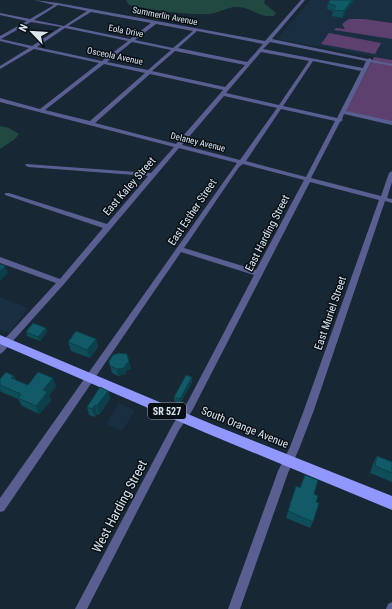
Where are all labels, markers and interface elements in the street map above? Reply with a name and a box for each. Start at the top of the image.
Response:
street label: Summerlin Avenue [132,5,198,27]
north arrow [12,12,52,52]
text: N [16,22,31,34]
street label: Eola Drive [108,23,144,39]
street label: Osceola Avenue [86,45,144,67]
street label: Delaney Avenue [170,130,226,154]
street label: East Kaley Street [100,154,158,218]
street label: East Esther Street [165,177,219,248]
street label: East Harding Street [243,193,292,274]
street label: East Muriel Street [312,275,349,352]
road number: SR 527 [148,403,186,419]
street label: South Orange Avenue [199,404,290,451]
street label: West Harding Street [89,457,150,555]

